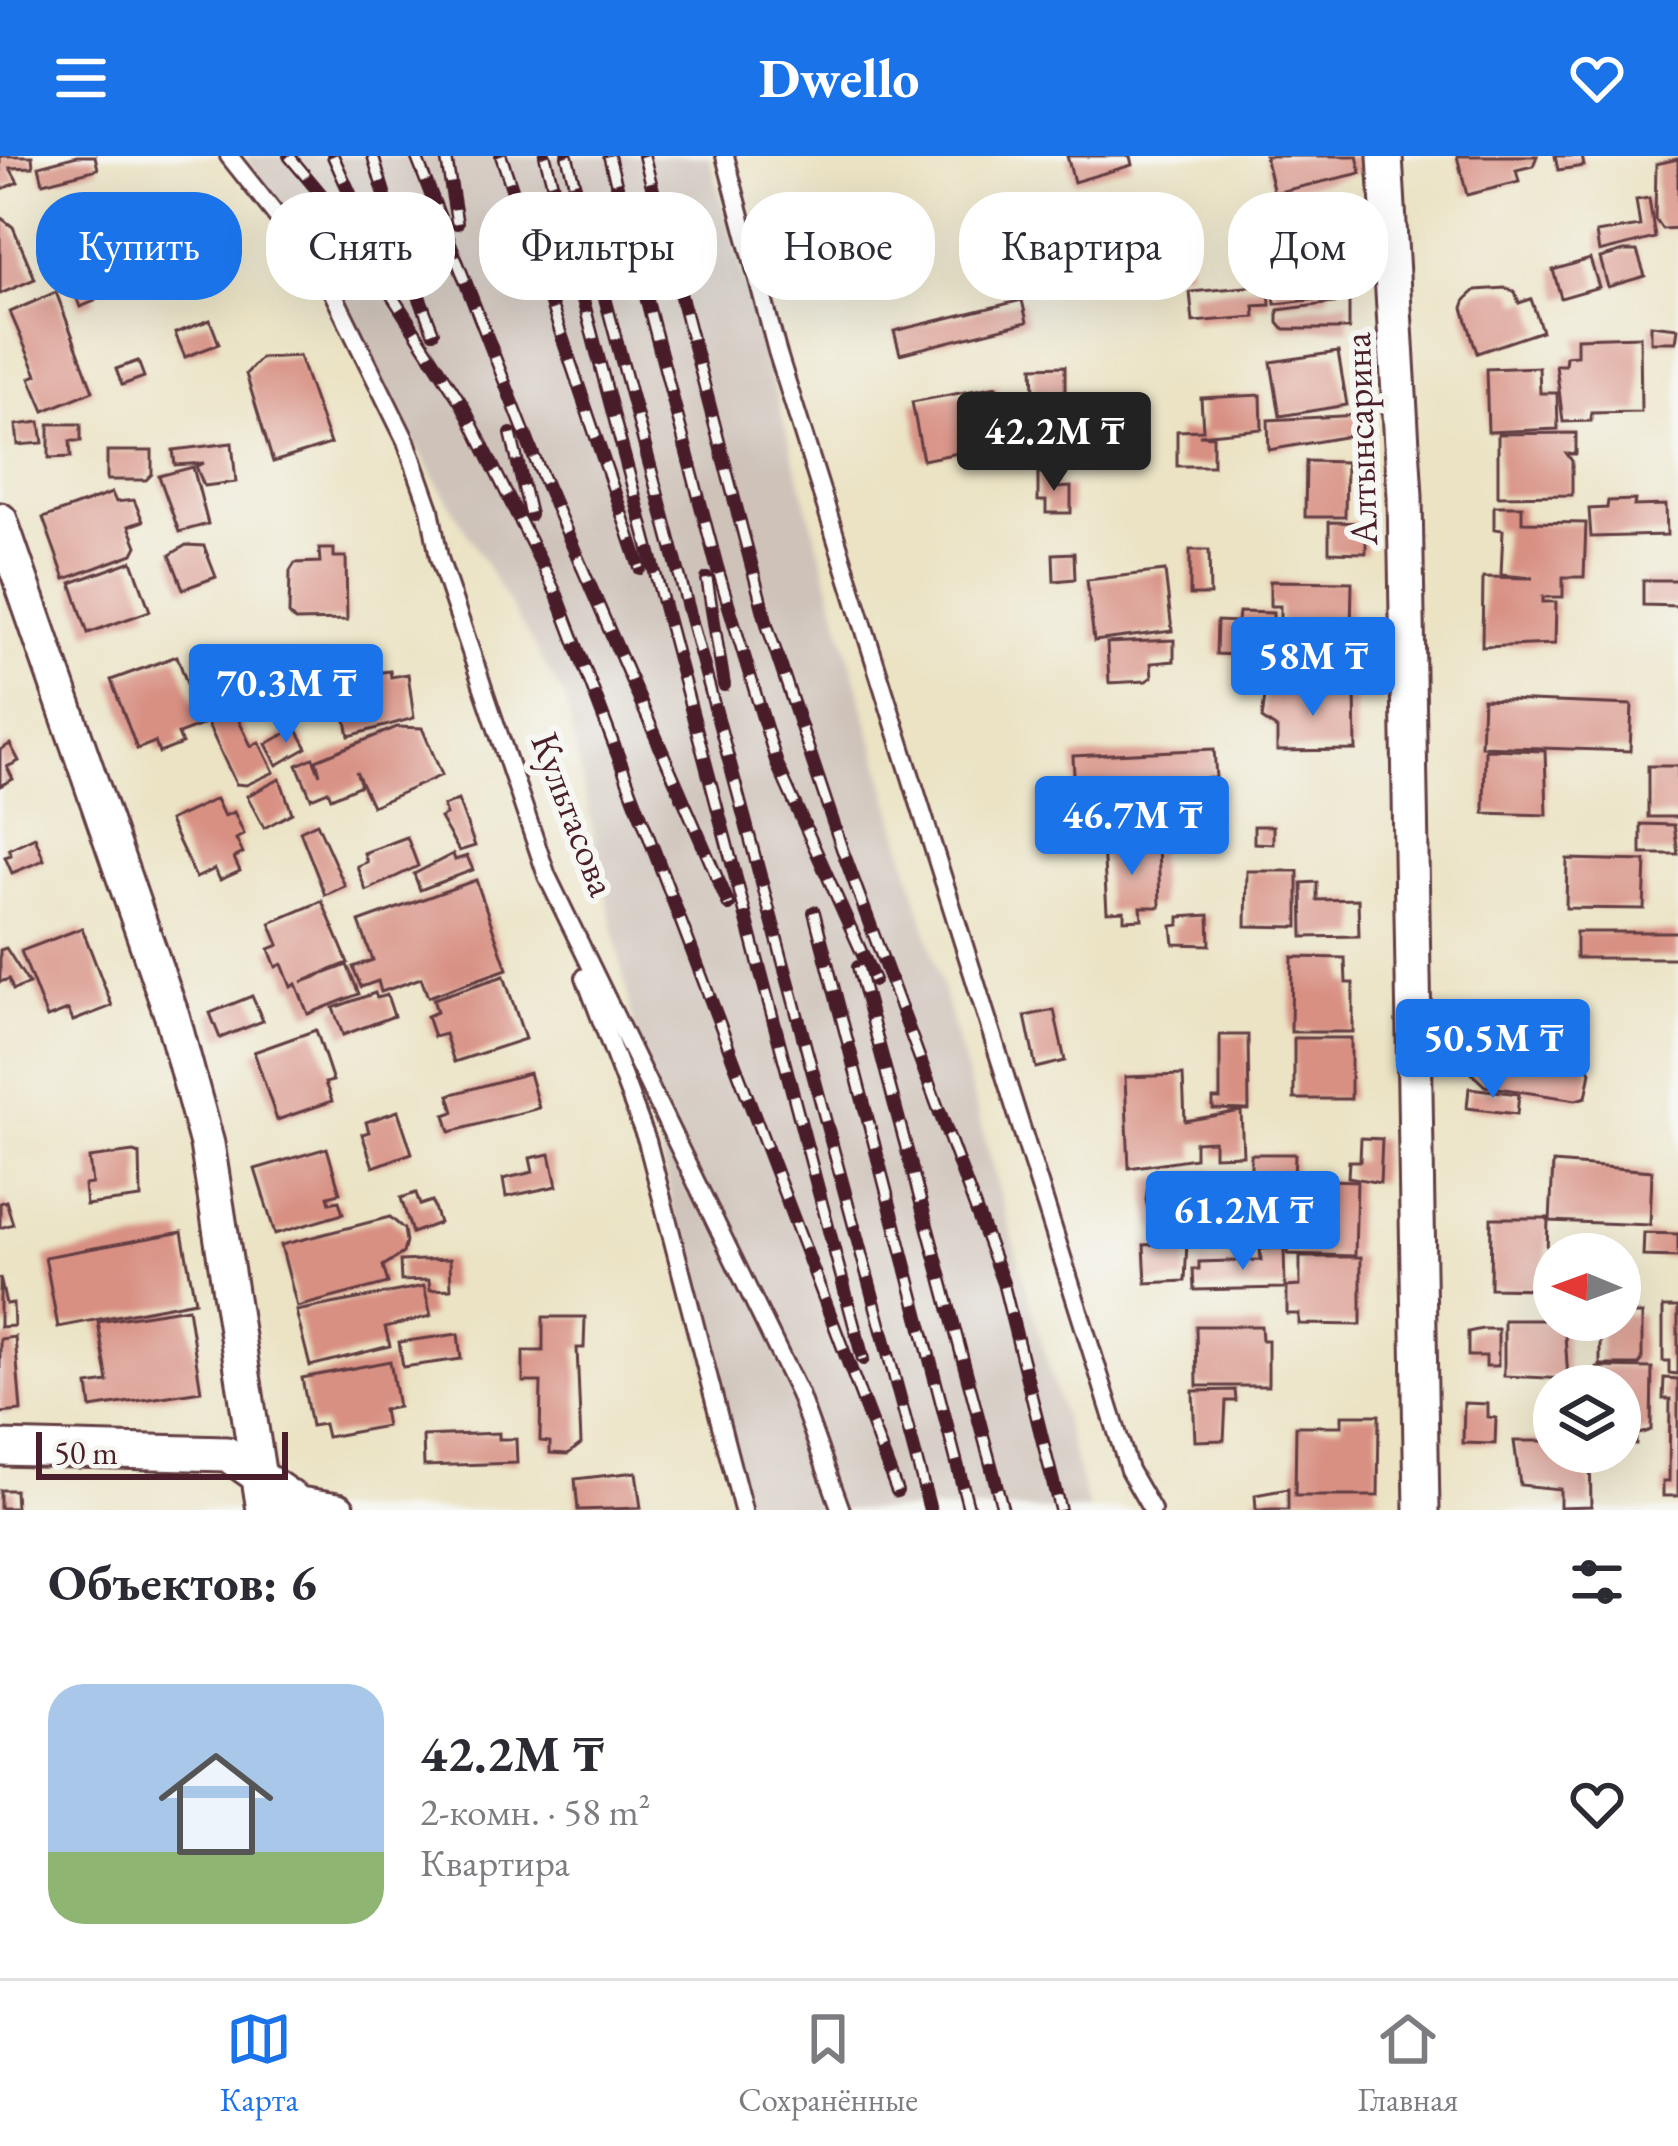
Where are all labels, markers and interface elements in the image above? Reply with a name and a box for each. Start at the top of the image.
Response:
text: Dwello [759,43,919,113]
icon: menu [48,45,114,111]
icon: heart [1564,45,1630,111]
chip: Купить [36,192,242,300]
chip: Снять [266,192,455,300]
chip: Фильтры [479,192,717,300]
chip: Новое [741,192,935,300]
chip: Квартира [959,192,1204,300]
chip: Дом [1228,192,1388,300]
street label: Алтынсарина [1331,331,1389,548]
pin: 42.2M ₸ [943,392,1165,494]
text: 42.2M ₸ [984,405,1124,456]
pin: 58M ₸ [1229,617,1397,719]
text: 58M ₸ [1258,630,1368,681]
pin: 70.3M ₸ [175,644,397,746]
text: 70.3M ₸ [216,657,356,708]
street label: Культасова [520,725,629,903]
pin: 46.7M ₸ [1021,776,1243,878]
text: 46.7M ₸ [1062,789,1202,840]
pin: 50.5M ₸ [1382,999,1604,1101]
text: 50.5M ₸ [1423,1012,1563,1063]
pin: 61.2M ₸ [1132,1171,1354,1273]
text: 61.2M ₸ [1173,1184,1313,1235]
north arrow [1533,1233,1641,1341]
map controls [1533,1233,1641,1473]
button: layers [1533,1365,1641,1473]
scale bar [36,1426,288,1479]
text: 50 m [54,1431,118,1474]
text: Объектов: 6 [48,1549,317,1615]
icon: filters [1564,1549,1630,1615]
text: 42.2M ₸ [420,1720,603,1786]
icon: home [144,1732,288,1876]
icon: heart [1564,1771,1630,1837]
text: 2-комн. · 58 m² [420,1786,651,1837]
text: Квартира [420,1837,570,1888]
tab: Карта [220,2006,299,2121]
tab: Сохранённые [738,2006,918,2121]
tab: Главная [1358,2006,1458,2121]

